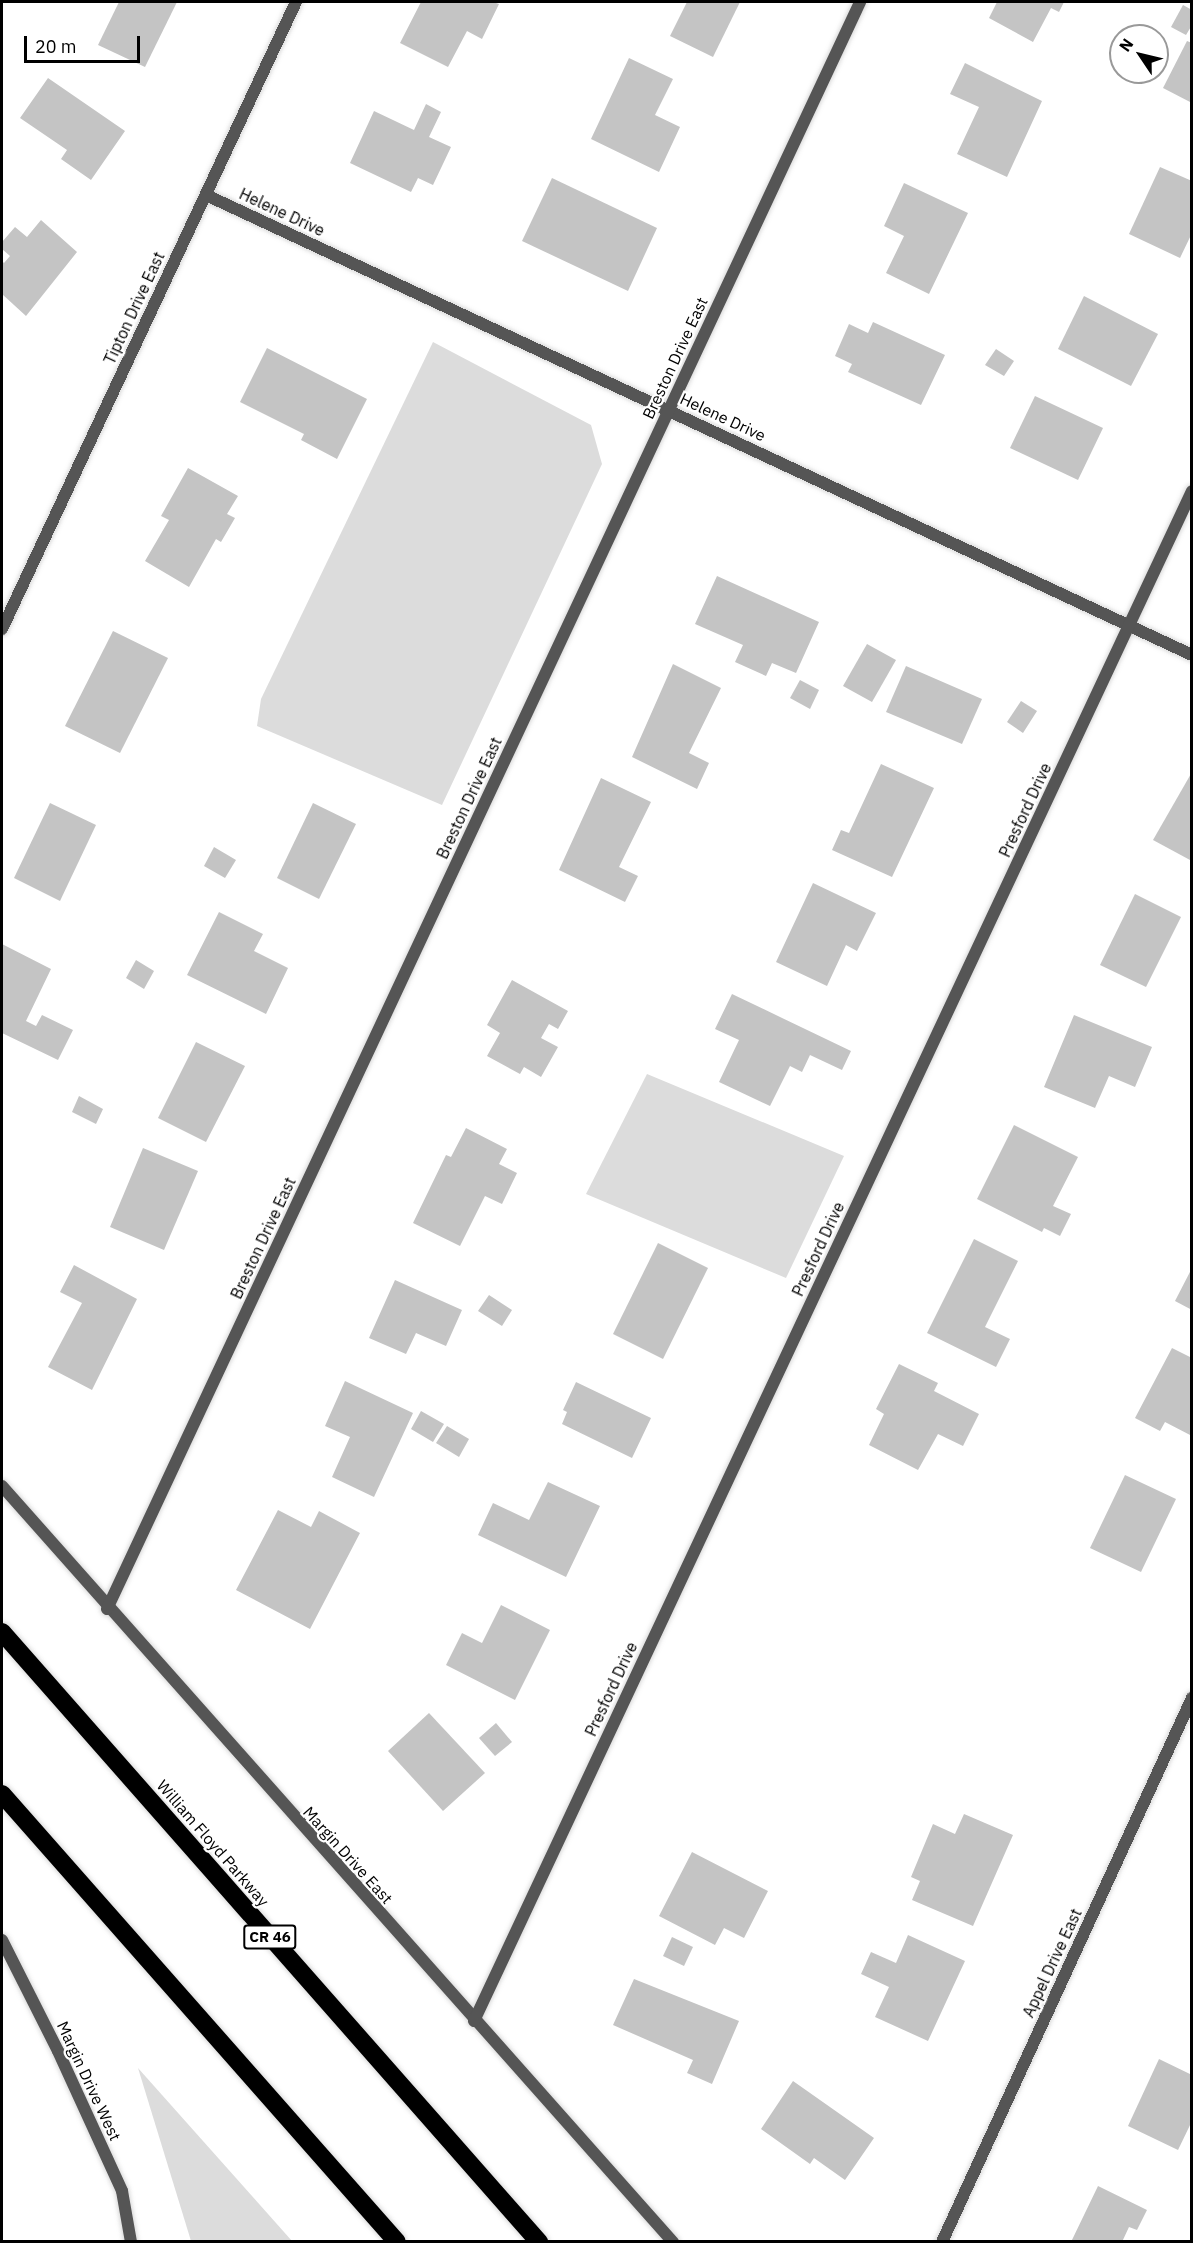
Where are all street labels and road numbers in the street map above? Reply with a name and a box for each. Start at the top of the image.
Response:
street label: Helene Drive [236,184,328,240]
street label: Tipton Drive East [100,249,168,367]
street label: Breston Drive East [638,294,712,422]
street label: Helene Drive [677,389,769,445]
street label: Breston Drive East [432,734,506,862]
street label: Presford Drive [995,760,1055,860]
street label: Breston Drive East [226,1174,300,1302]
street label: Presford Drive [788,1199,848,1299]
street label: Presford Drive [581,1639,641,1739]
street label: William Floyd Parkway [153,1776,273,1910]
street label: Margin Drive East [299,1802,397,1908]
street label: Appel Drive East [1018,1906,1086,2020]
road number: CR 46 [243,1925,297,1949]
street label: Margin Drive West [53,2018,125,2144]

